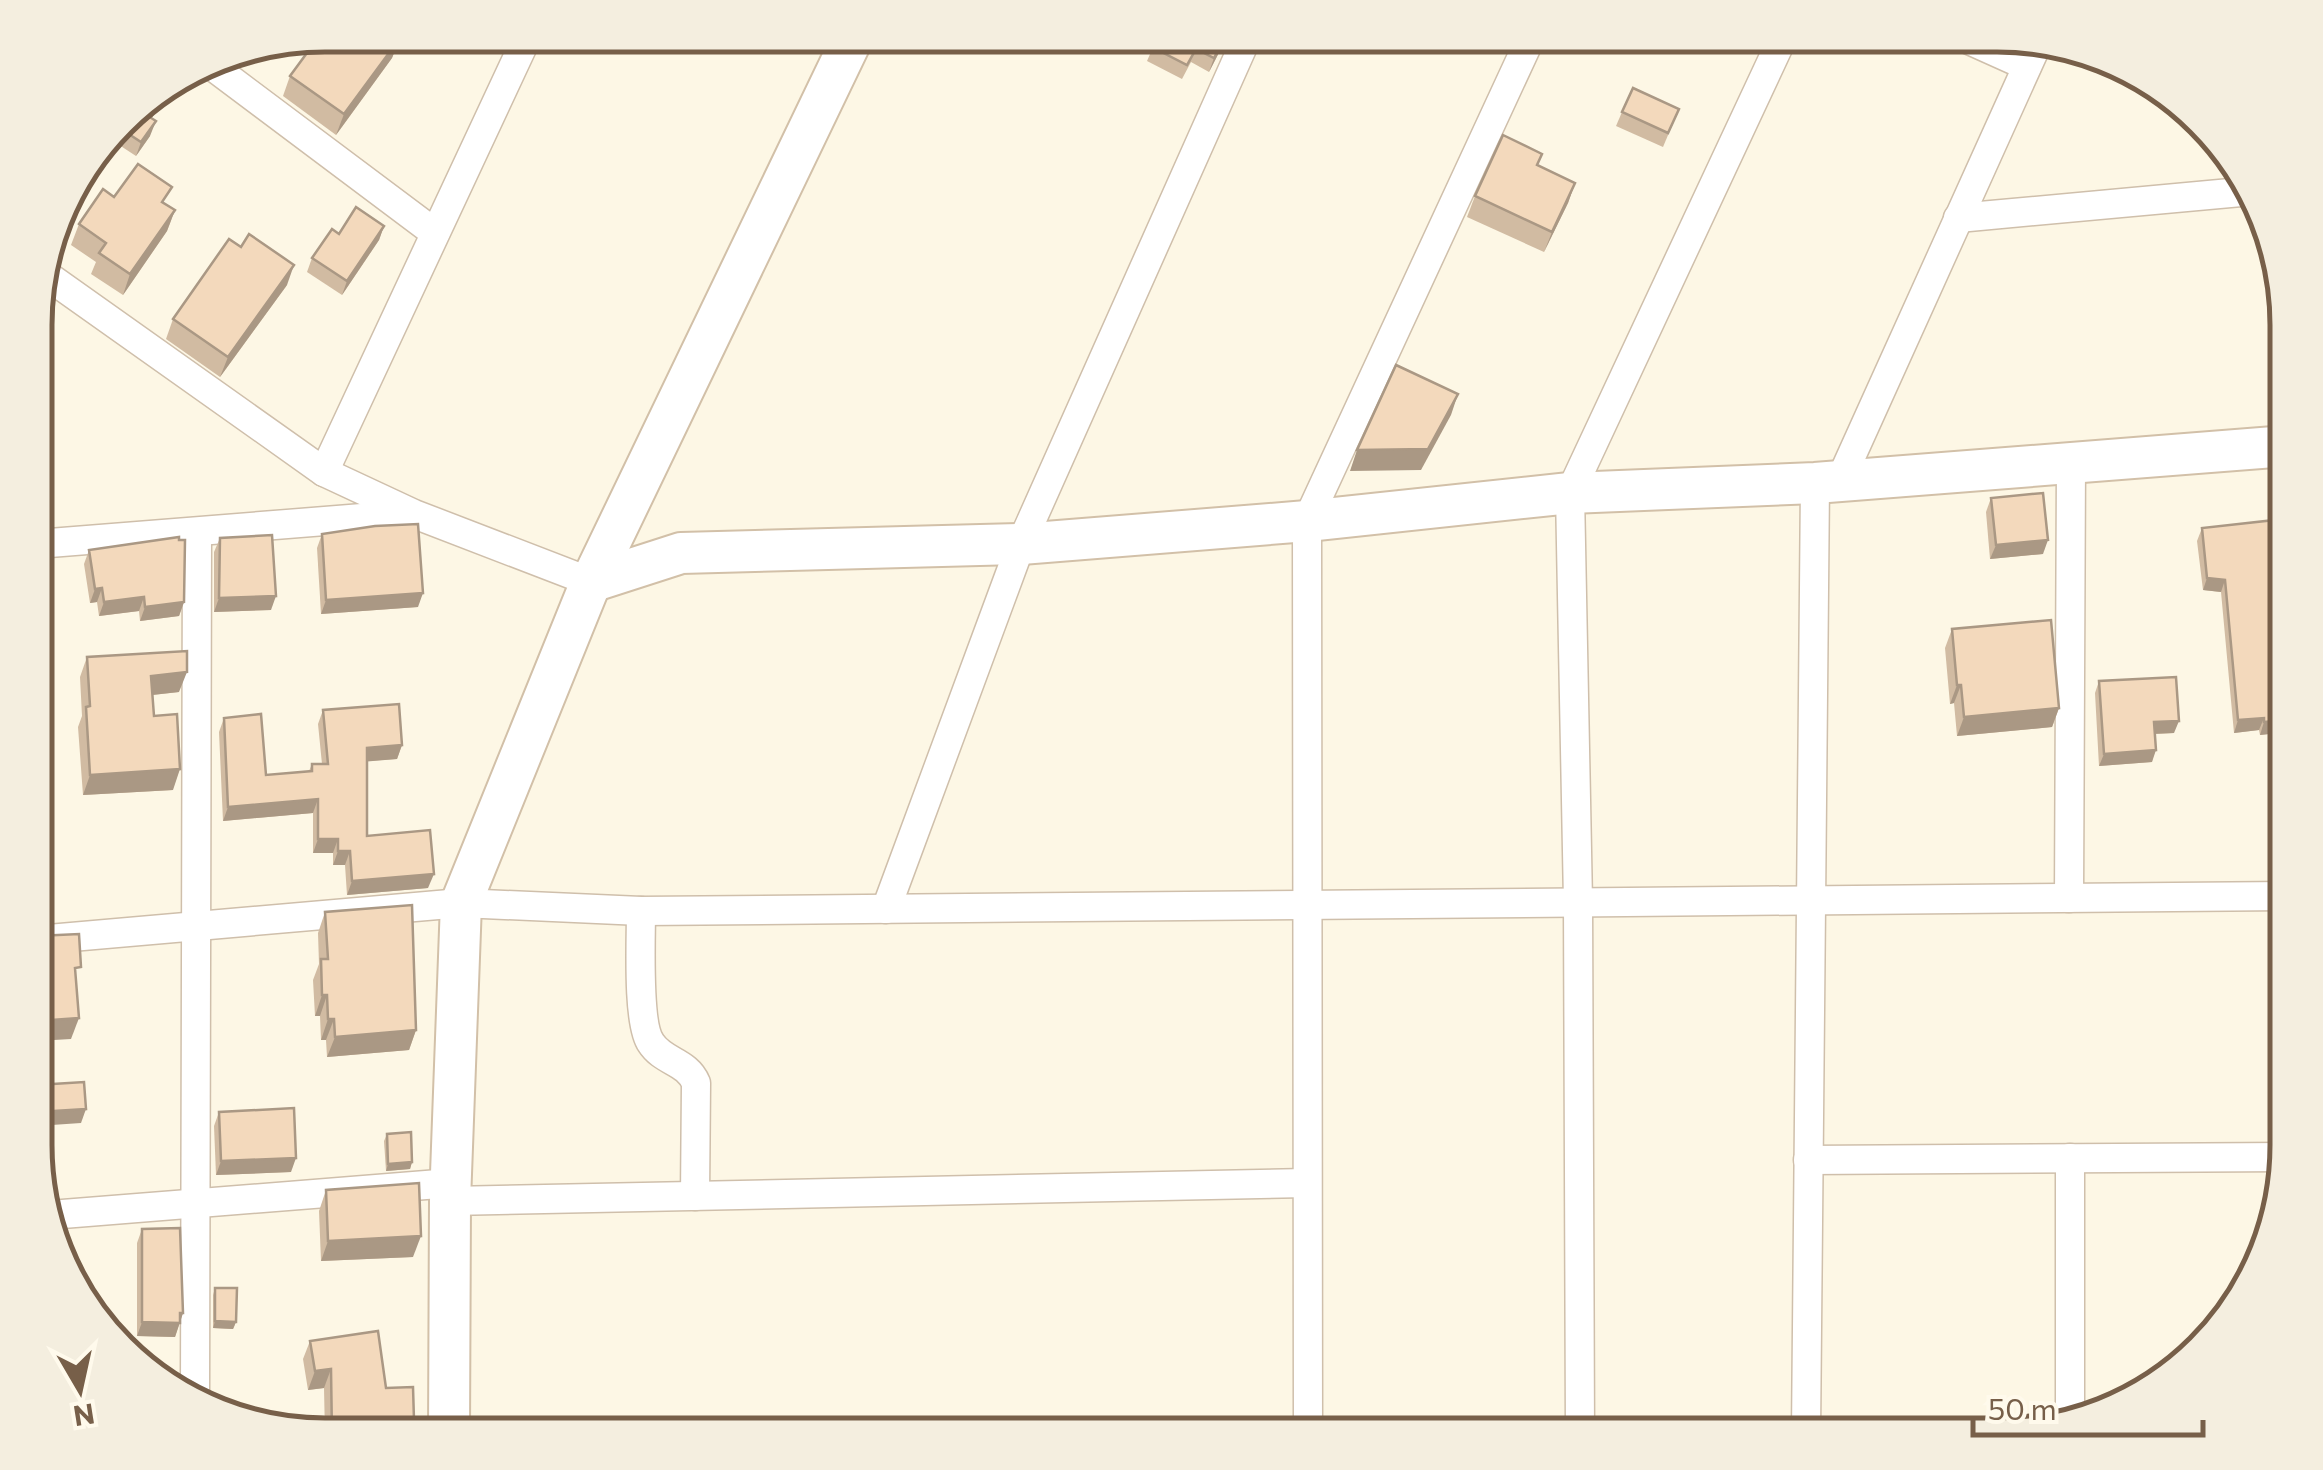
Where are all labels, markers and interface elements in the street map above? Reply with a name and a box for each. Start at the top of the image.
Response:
north arrow [30,1340,130,1440]
scale bar [1973,1375,2203,1437]
text: 50 m [1988,1389,2057,1426]
text: N [71,1397,97,1434]

